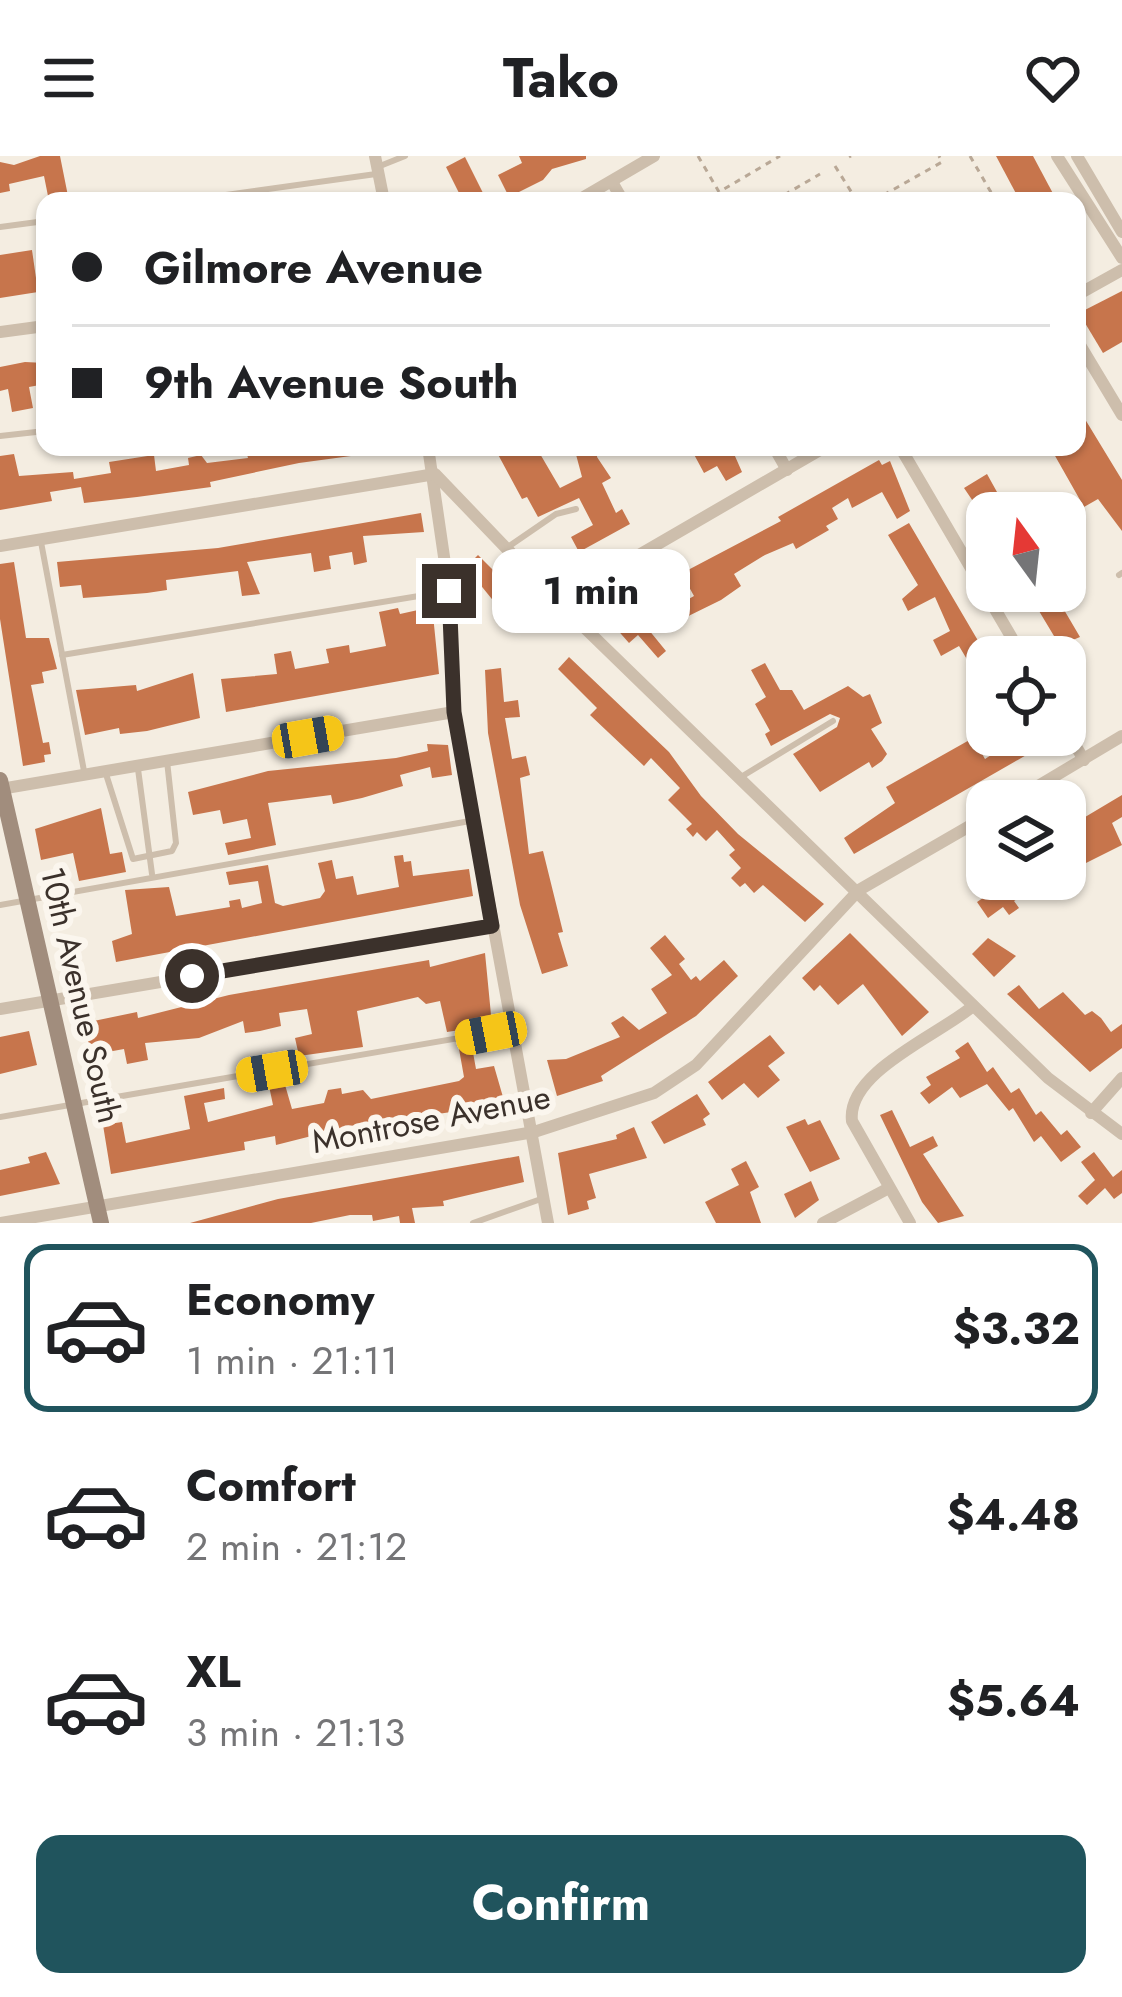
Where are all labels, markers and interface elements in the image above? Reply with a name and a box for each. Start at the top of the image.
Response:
text: Tako [503,39,619,117]
icon: menu [36,45,102,111]
icon: heart [1020,45,1086,111]
text: Gilmore Avenue [144,235,483,300]
text: 9th Avenue South [144,350,519,415]
north arrow [966,492,1086,612]
map controls [966,492,1086,900]
callout: 1 min [491,549,689,633]
text: 1 min [543,562,639,619]
route end [422,564,476,618]
button: locate [966,636,1086,756]
car [269,713,347,761]
button: layers [966,780,1086,900]
street label: 10th Avenue South [29,862,133,1128]
route start [165,949,219,1003]
car [452,1008,530,1058]
car [233,1047,311,1095]
street label: Montrose Avenue [308,1073,554,1165]
text: Economy [186,1267,374,1332]
icon: car [42,1274,150,1382]
text: $3.32 [953,1296,1080,1361]
text: 1 min · 21:11 [186,1332,398,1389]
text: Comfort [186,1453,356,1518]
icon: car [42,1460,150,1568]
text: $4.48 [946,1482,1080,1547]
text: 2 min · 21:12 [186,1518,407,1575]
text: XL [186,1639,241,1704]
icon: car [42,1646,150,1754]
text: $5.64 [947,1668,1080,1733]
text: 3 min · 21:13 [186,1704,405,1761]
button: Confirm [36,1835,1086,1973]

